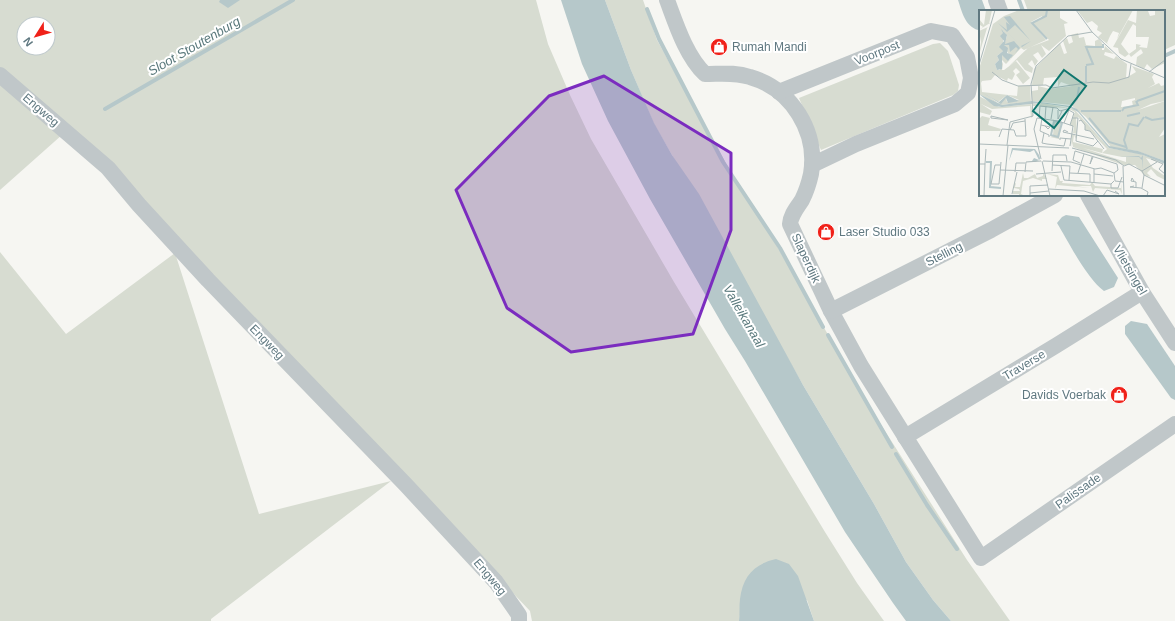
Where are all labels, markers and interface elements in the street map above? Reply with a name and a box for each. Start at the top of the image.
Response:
inset map [979,10,1165,196]
water label: Sloot Stoutenburg [145,13,243,79]
north arrow [16,16,56,56]
text: N [21,35,35,49]
shop icon: Rumah Mandi [709,37,729,57]
street label: Voorpost [852,37,902,68]
place label: Rumah Mandi [732,40,807,54]
street label: Engweg [20,90,62,130]
shop icon: Laser Studio 033 [816,222,836,242]
place label: Laser Studio 033 [839,225,930,239]
street label: Slaperdijk [789,231,824,286]
street label: Stelling [923,239,965,269]
street label: Vlietsingel [1110,243,1150,297]
water label: Valleikanaal [720,282,768,351]
street label: Engweg [247,322,287,362]
street label: Traverse [1000,347,1048,383]
shop icon: Davids Voerbak [1109,385,1129,405]
place label: Davids Voerbak [1022,388,1107,402]
street label: Palissade [1053,470,1104,512]
street label: Engweg [471,556,509,598]

